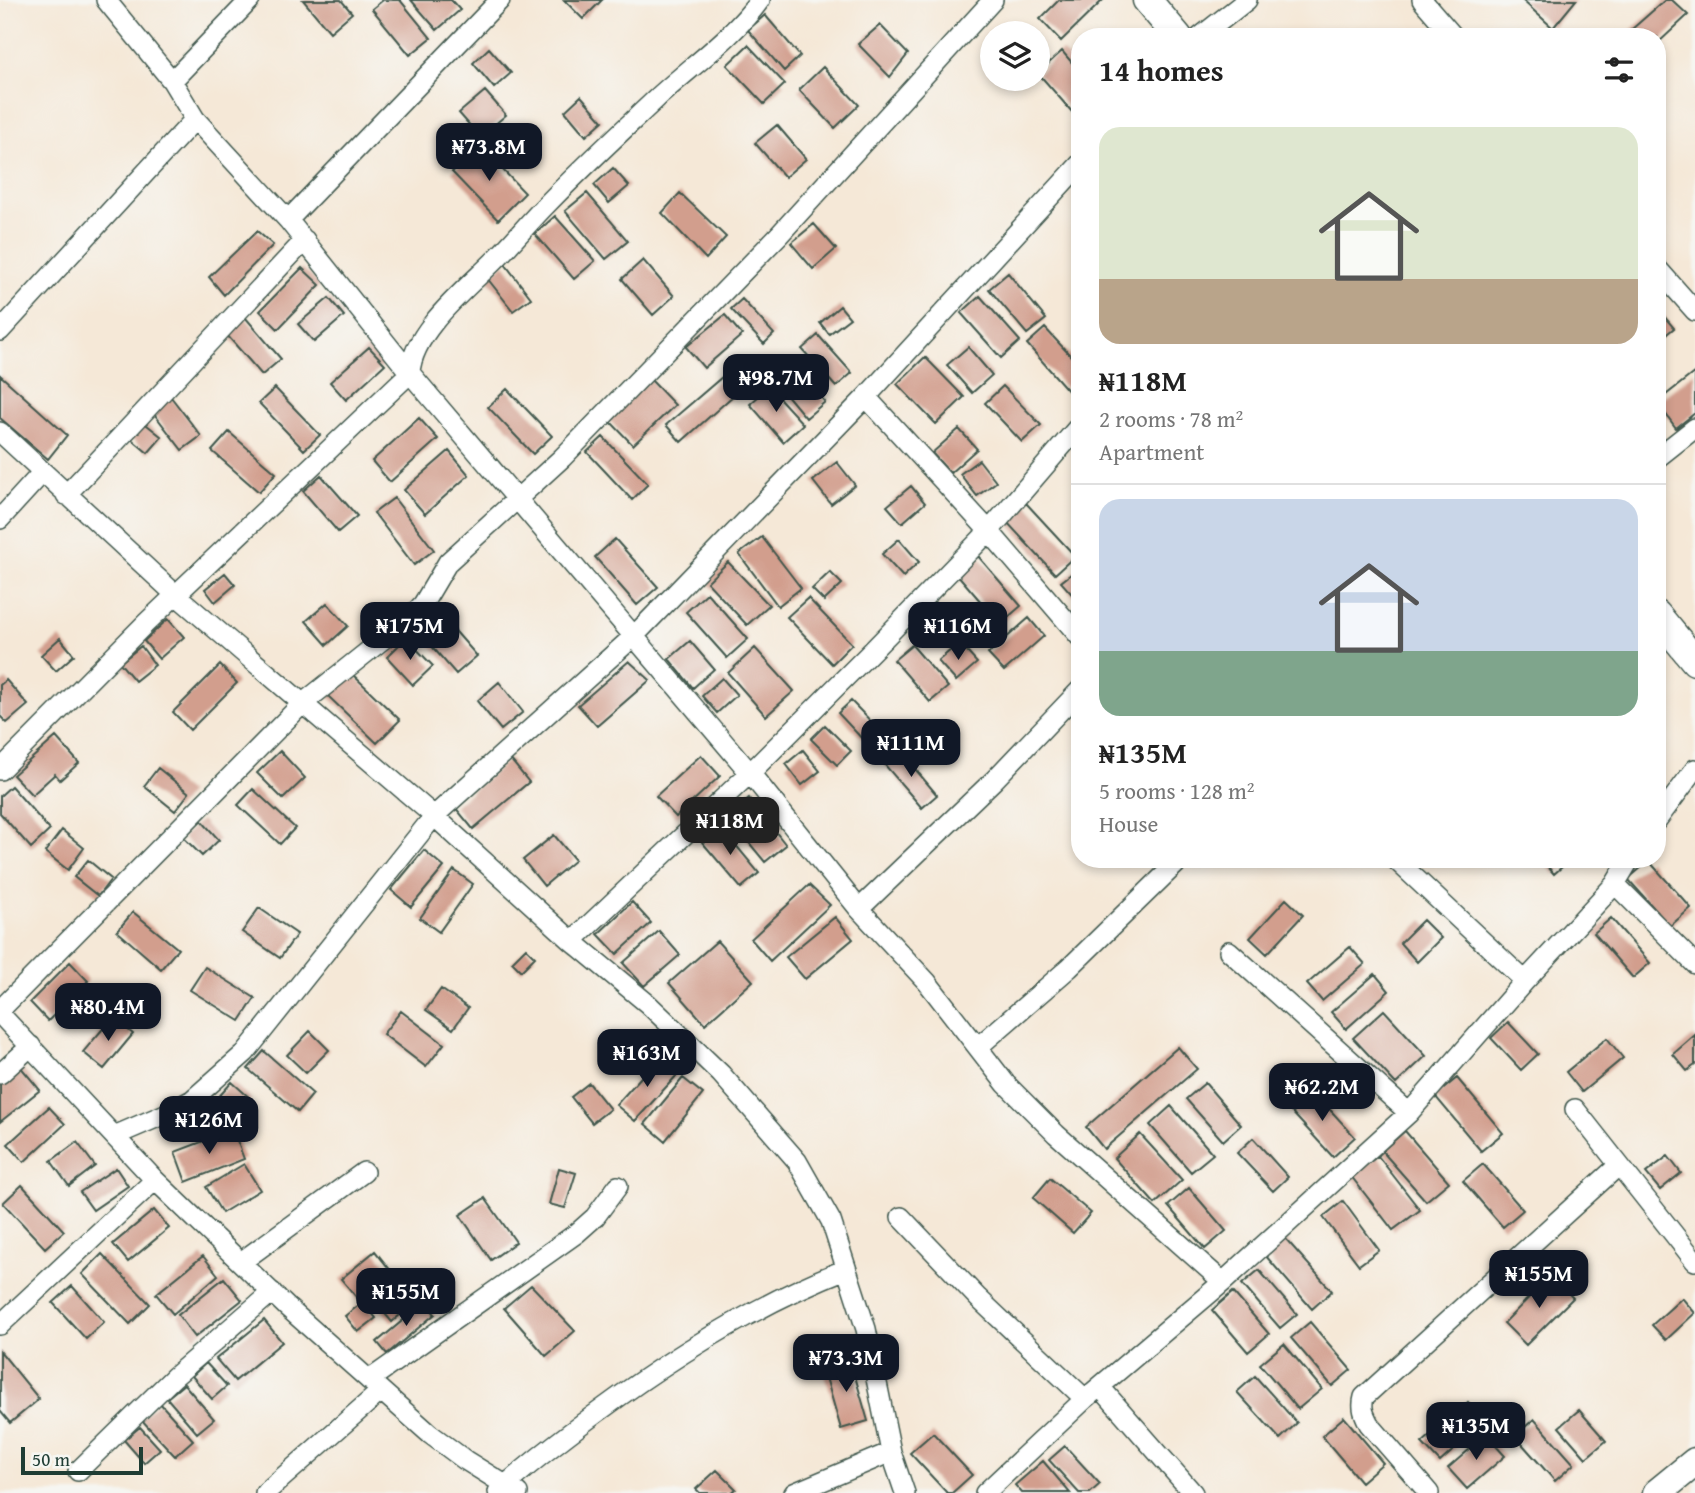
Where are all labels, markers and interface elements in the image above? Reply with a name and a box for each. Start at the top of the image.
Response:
map controls [980,21,1050,91]
button: layers [980,21,1050,91]
text: 14 homes [1099,48,1224,92]
icon: filters [1600,51,1638,89]
pin: ₦73.8M [432,124,546,183]
text: ₦73.8M [452,129,526,162]
icon: home [1306,173,1432,299]
pin: ₦98.7M [719,354,833,414]
text: ₦118M [1099,358,1187,402]
text: ₦98.7M [739,360,813,393]
text: 2 rooms · 78 m² [1099,402,1243,435]
text: Apartment [1099,435,1204,468]
icon: home [1306,545,1432,671]
pin: ₦175M [361,602,459,662]
pin: ₦116M [909,602,1007,662]
text: ₦175M [376,608,444,641]
text: ₦116M [924,608,992,641]
pin: ₦111M [862,720,960,779]
text: ₦111M [877,725,945,758]
text: ₦135M [1099,730,1187,774]
text: 5 rooms · 128 m² [1099,774,1254,807]
pin: ₦118M [681,798,779,857]
text: ₦118M [696,803,764,836]
text: House [1099,807,1158,840]
pin: ₦80.4M [51,984,165,1043]
text: ₦80.4M [71,989,145,1022]
pin: ₦163M [598,1030,696,1089]
text: ₦163M [613,1035,681,1068]
pin: ₦62.2M [1265,1064,1379,1123]
text: ₦62.2M [1285,1069,1359,1102]
pin: ₦126M [160,1096,258,1156]
text: ₦126M [175,1102,243,1135]
pin: ₦155M [1490,1250,1588,1310]
text: ₦155M [1505,1256,1573,1289]
pin: ₦155M [357,1268,455,1328]
text: ₦155M [372,1274,440,1307]
pin: ₦73.3M [789,1334,903,1394]
text: ₦73.3M [809,1340,883,1373]
pin: ₦135M [1427,1402,1525,1462]
text: ₦135M [1442,1408,1510,1441]
scale bar [21,1444,144,1476]
text: 50 m [32,1445,70,1473]

